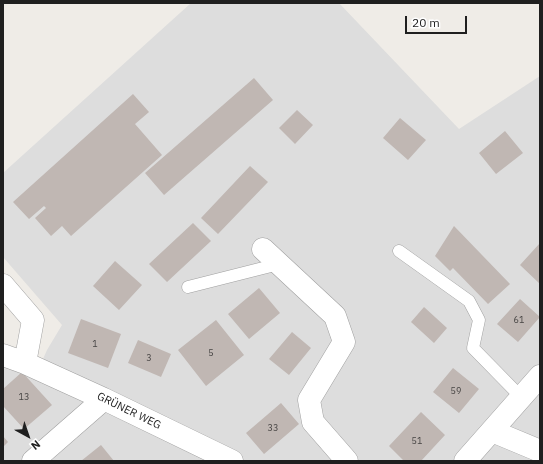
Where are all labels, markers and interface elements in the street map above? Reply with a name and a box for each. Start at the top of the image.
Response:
scale bar [407,8,469,34]
text: 20 m [412,15,440,30]
house number: 61 [514,315,524,325]
house number: 1 [92,339,98,349]
house number: 5 [208,348,214,358]
house number: 3 [146,353,152,363]
house number: 59 [451,386,461,396]
street label: GRÜNER WEG [95,390,163,432]
house number: 13 [19,392,29,402]
north arrow [8,416,48,456]
house number: 33 [268,423,278,433]
house number: 51 [412,436,422,446]
text: N [28,437,43,453]

